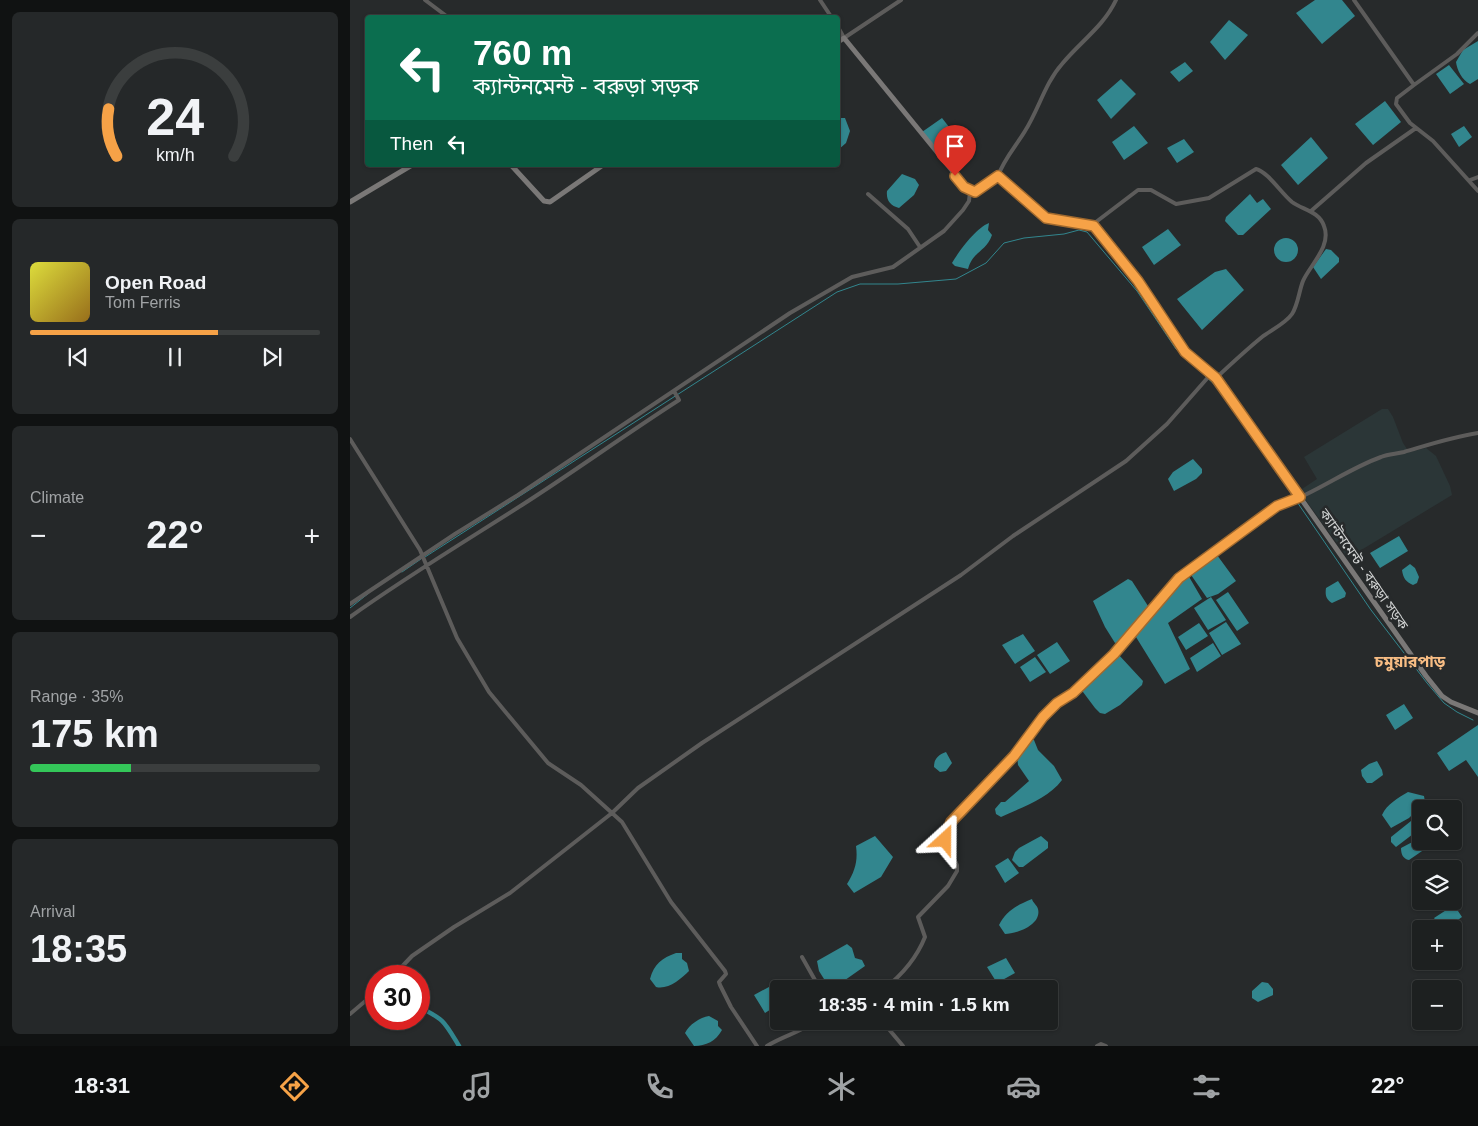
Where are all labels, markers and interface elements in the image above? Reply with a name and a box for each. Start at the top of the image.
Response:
text: 760 m [473,33,572,72]
icon: left [390,35,455,100]
text: ক্যান্টনমেন্ট - বরুড়া সড়ক [473,74,699,99]
text: 24 [146,88,204,146]
pin [934,125,976,176]
icon: left [443,130,471,158]
icon: arrive [941,132,969,160]
text: Then [390,133,433,154]
text: km/h [156,145,194,165]
text: Open Road [105,272,206,293]
text: Tom Ferris [105,294,181,311]
icon: previous [64,343,92,371]
icon: pause [161,343,189,371]
icon: next [258,343,286,371]
text: Climate [30,489,84,506]
street label: ক্যান্টনমেন্ট - বরুড়া সড়ক [1316,505,1412,633]
text: 22° [146,514,204,556]
text: − [30,520,46,551]
text: + [304,520,320,551]
district label: চমুয়ারপাড় [1374,653,1446,672]
text: Range · 35% [30,688,123,705]
text: 175 km [30,713,159,755]
map controls [1412,800,1462,1030]
button: search [1412,800,1462,850]
position arrow [918,813,970,865]
button: layers [1412,860,1462,910]
text: Arrival [30,903,75,920]
button: + [1412,920,1462,970]
text: 18:35 [30,928,127,970]
speed limit sign: 30 [365,965,430,1030]
button: − [1412,980,1462,1030]
text: 18:35 · 4 min · 1.5 km [818,994,1010,1015]
icon: directions [277,1069,312,1104]
icon: music [460,1069,495,1104]
icon: phone [642,1069,677,1104]
icon: climate [824,1069,859,1104]
icon: car [1006,1069,1041,1104]
icon: filters [1189,1069,1224,1104]
text: 18:31 [74,1073,130,1098]
text: 22° [1371,1073,1404,1098]

